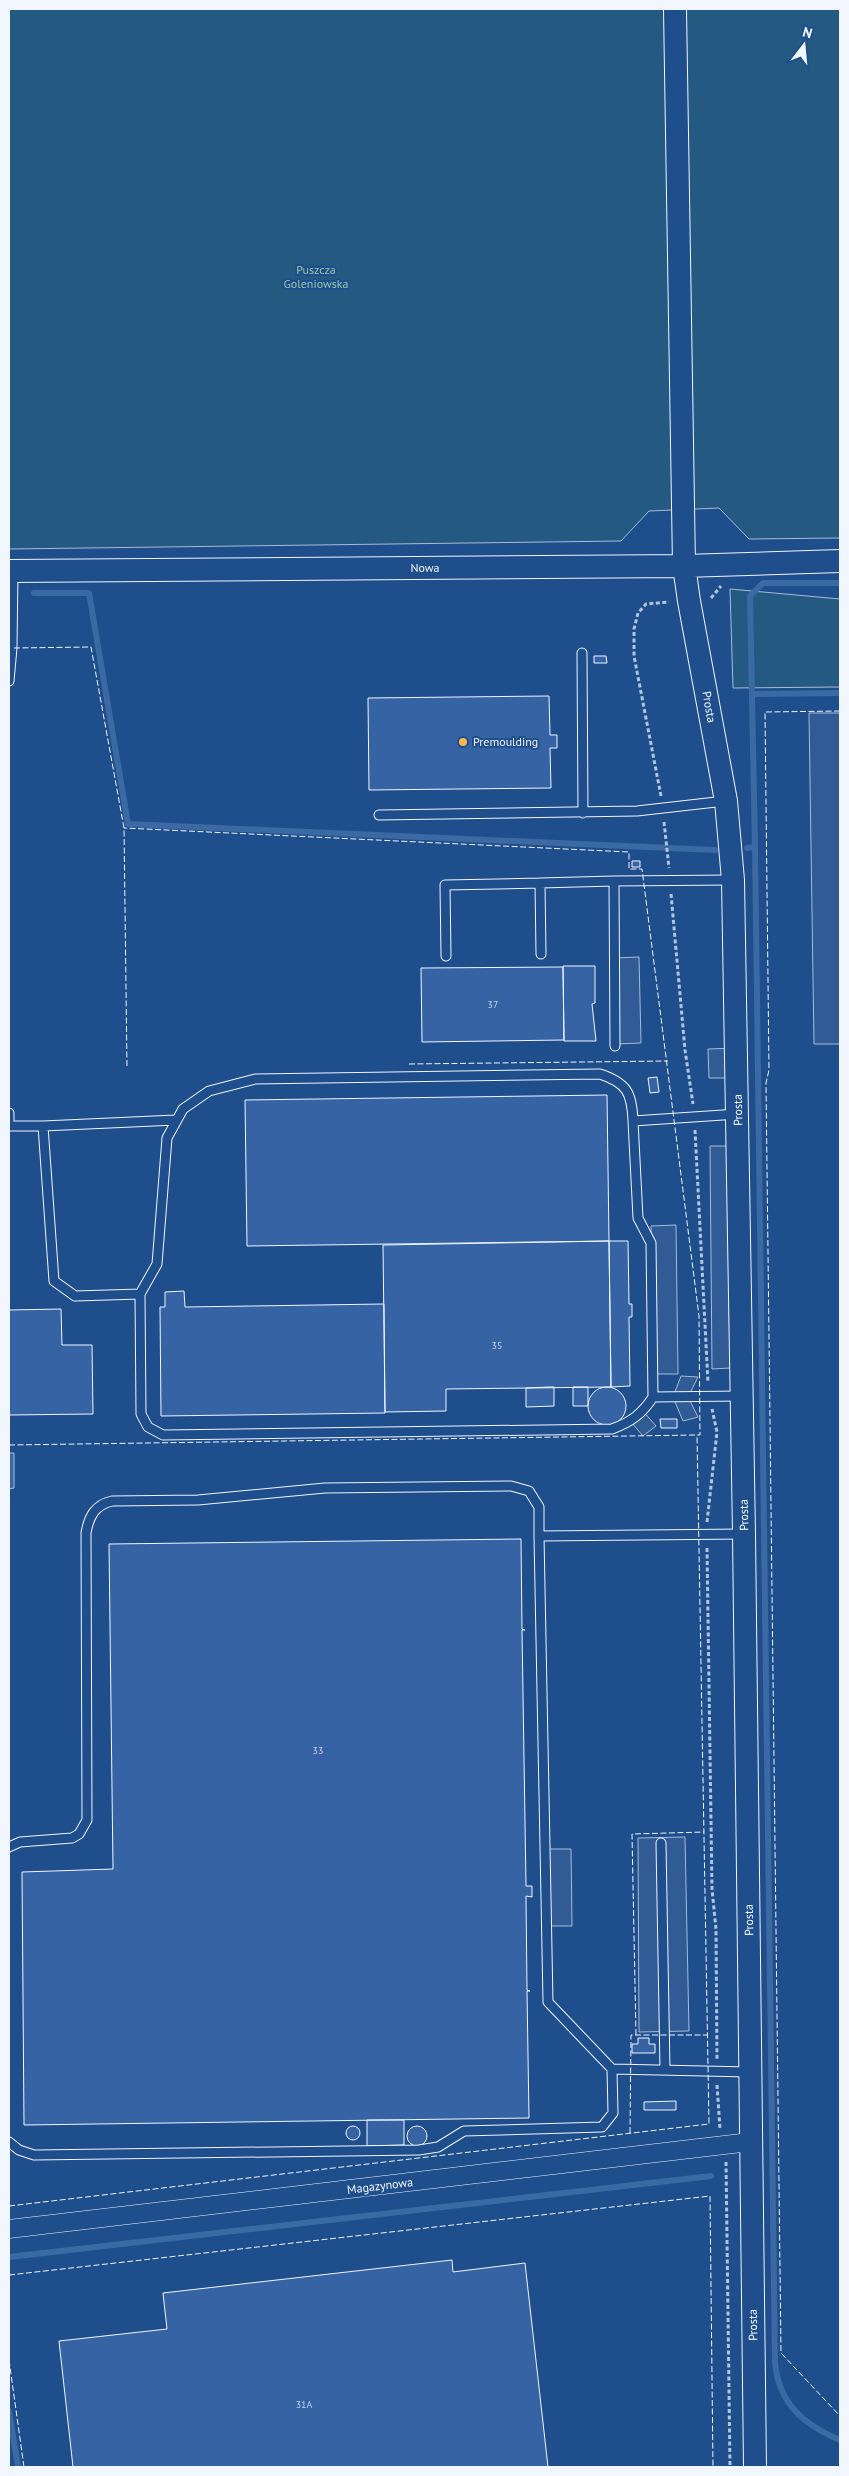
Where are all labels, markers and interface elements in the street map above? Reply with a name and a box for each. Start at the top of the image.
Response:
north arrow [779,20,829,70]
text: N [801,23,814,42]
park label: Puszcza Goleniowska [283,262,349,291]
street label: Nowa [410,560,440,575]
street label: Prosta [699,690,720,724]
place label: Premoulding [473,734,538,749]
marker: Premoulding [457,736,469,748]
house number: 37 [488,998,498,1011]
street label: Prosta [730,1094,745,1126]
house number: 35 [492,1339,502,1352]
street label: Prosta [736,1499,751,1531]
house number: 33 [313,1744,323,1757]
street label: Prosta [741,1904,756,1936]
street label: Magazynowa [346,2174,414,2197]
street label: Prosta [745,2309,760,2341]
house number: 31A [296,2398,313,2411]

